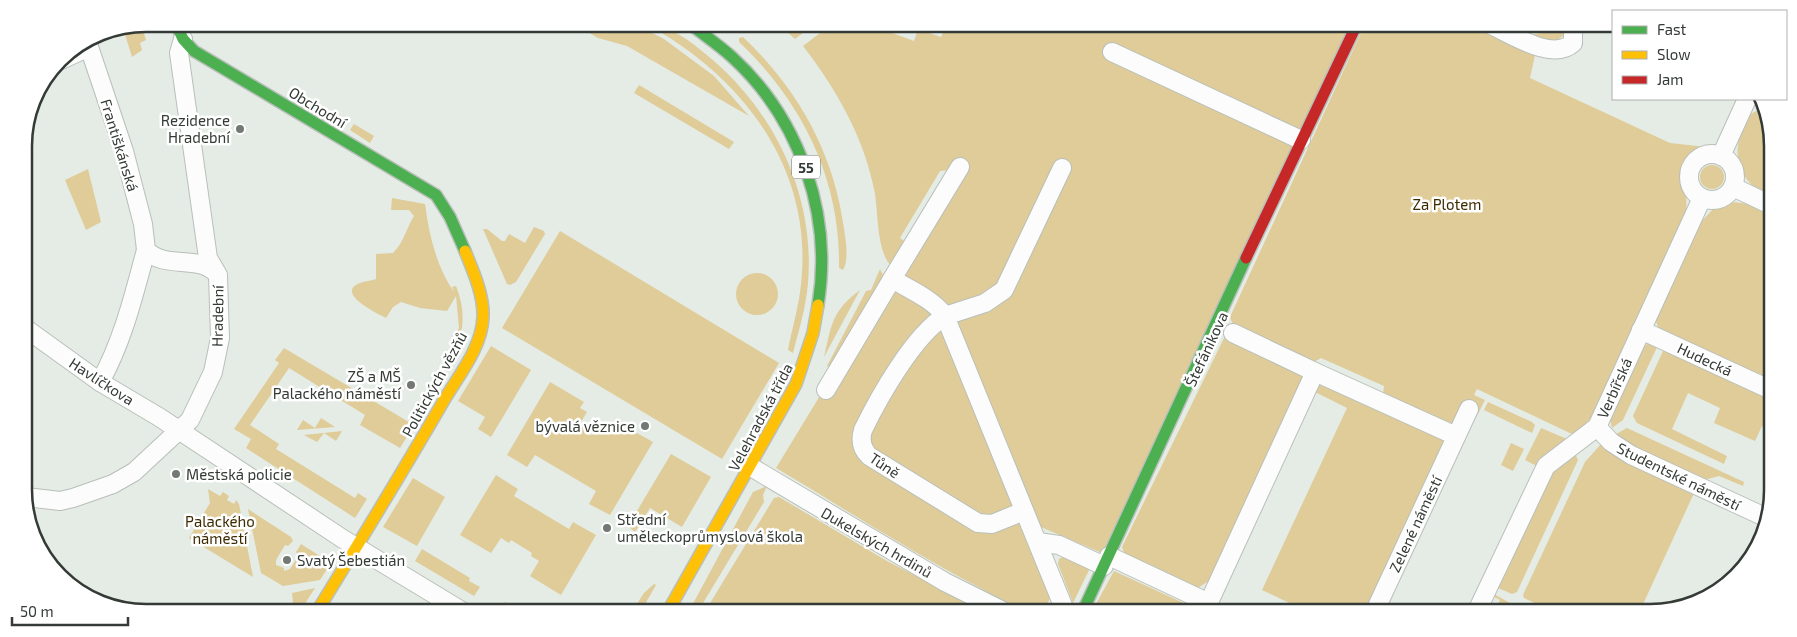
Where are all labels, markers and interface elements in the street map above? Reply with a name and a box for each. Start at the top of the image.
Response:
legend [1612,10,1787,100]
text: Fast [1657,20,1687,38]
text: Slow [1657,45,1691,63]
text: Jam [1657,70,1683,88]
street label: Obchodní [286,83,351,132]
street label: Františkánská [97,96,143,194]
place label: Rezidence Hradební [161,111,231,146]
marker: Rezidence Hradební [234,123,246,135]
road number: 55 [792,156,820,178]
park label: Za Plotem [1413,195,1481,213]
street label: Hradební [207,284,227,347]
street label: Štefánikova [1181,309,1231,389]
street label: Politických vězňů [398,328,470,440]
street label: Hudecká [1675,338,1735,380]
street label: Havlíčkova [66,353,138,409]
street label: Verbířská [1593,355,1635,421]
street label: Velehradská třída [724,360,796,474]
place label: ZŠ a MŠ Palackého náměstí [273,367,402,402]
marker: ZŠ a MŠ Palackého náměstí [405,379,417,391]
place label: bývalá věznice [536,417,635,435]
marker: bývalá věznice [639,420,651,432]
street label: Studentské náměstí [1614,438,1745,514]
street label: Tůně [866,448,904,482]
place label: Městská policie [186,465,292,483]
marker: Městská policie [170,468,182,480]
street label: Zelené náměstí [1385,472,1446,575]
street label: Dukelských hrdinů [818,503,936,581]
place label: Střední uměleckoprůmyslová škola [617,510,803,545]
park label: Palackého náměstí [185,512,255,547]
marker: Střední uměleckoprůmyslová škola [601,522,613,534]
place label: Svatý Šebestián [297,551,405,569]
marker: Svatý Šebestián [281,554,293,566]
scale bar [12,594,129,626]
text: 50 m [20,602,54,620]

